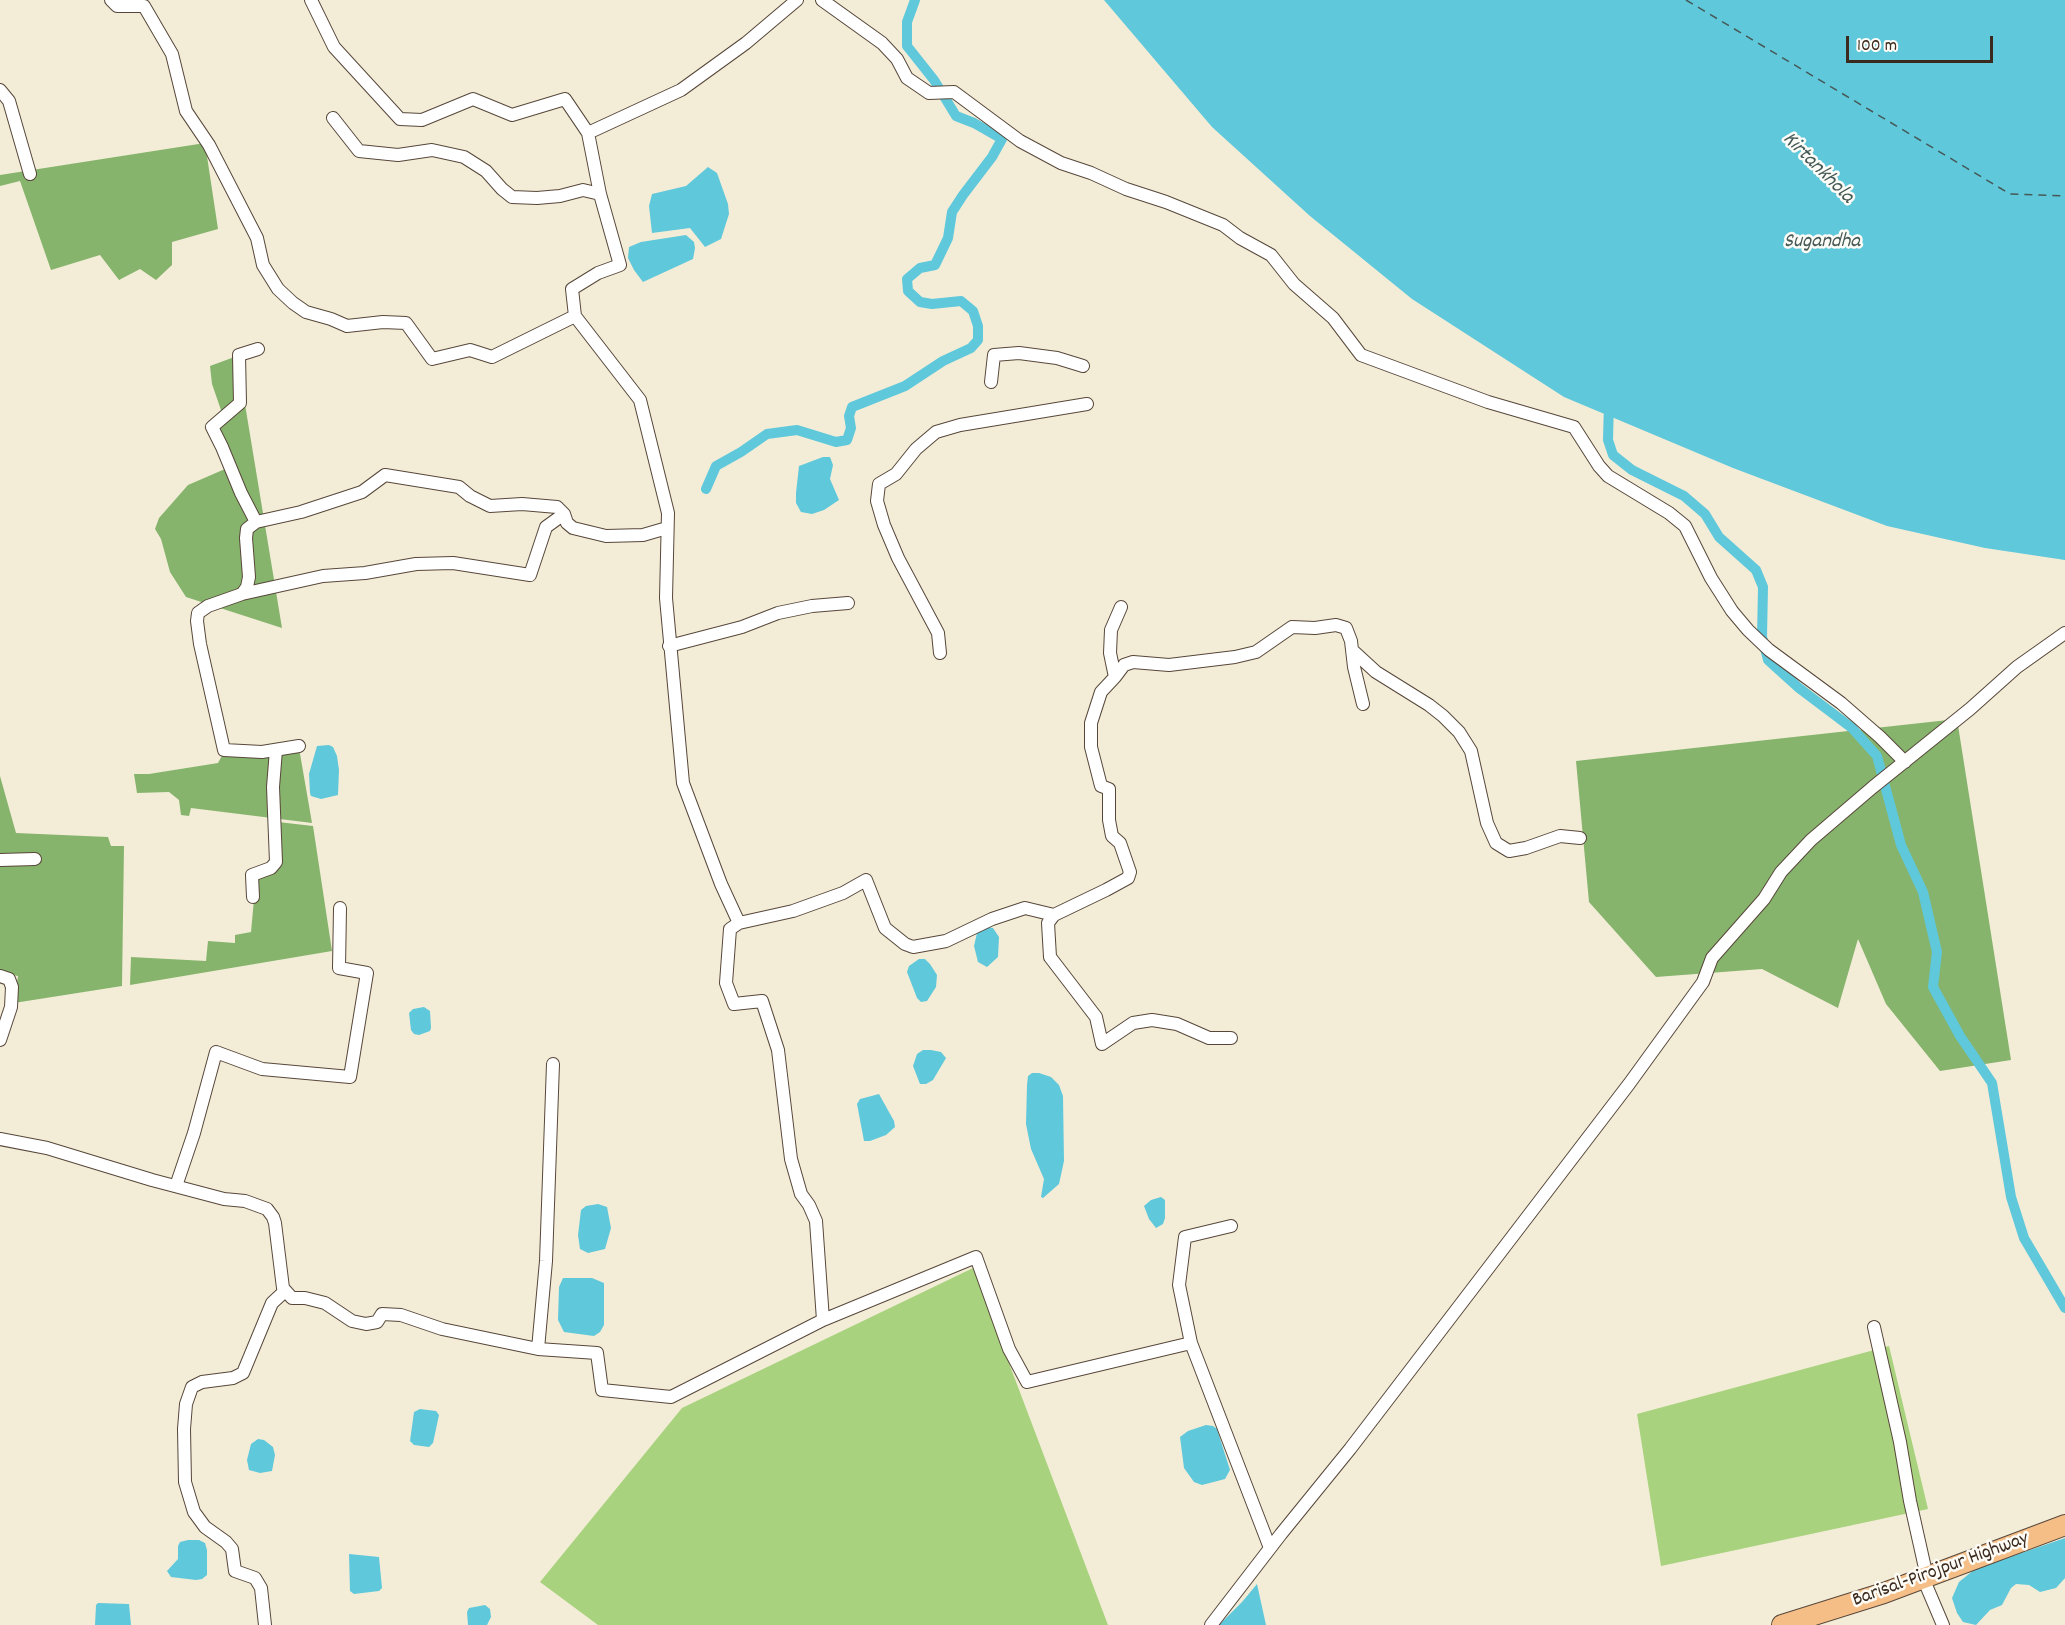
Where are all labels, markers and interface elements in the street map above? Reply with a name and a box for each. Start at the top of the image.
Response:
scale bar [1849,24,1996,62]
text: 100 m [1857,34,1897,59]
water label: Kirtankhola [1776,128,1858,210]
water label: Sugandha [1784,230,1860,256]
street label: Barisal-Pirojpur Highway [1850,1528,2032,1614]

